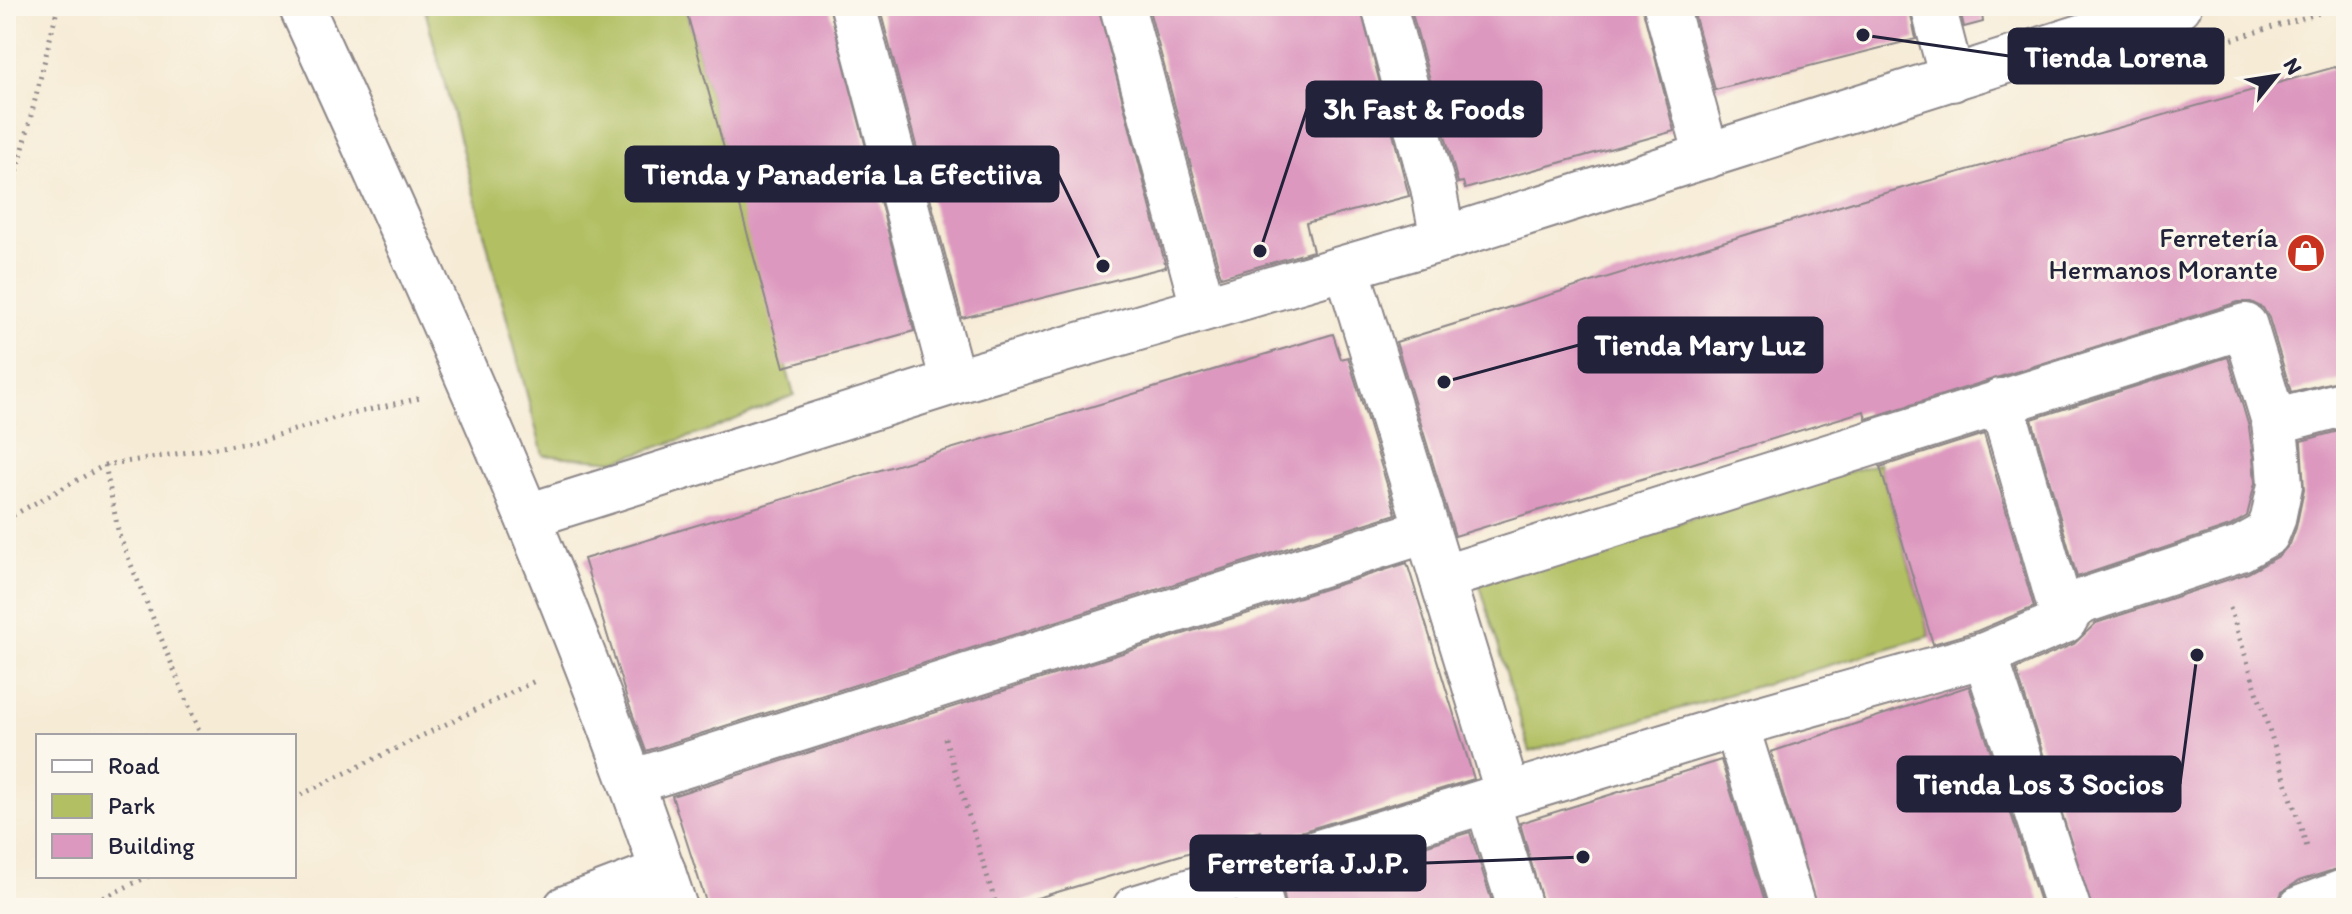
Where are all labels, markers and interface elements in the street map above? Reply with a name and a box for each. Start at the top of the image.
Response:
callout: Tienda Lorena [2009,29,2223,83]
north arrow [2236,36,2316,116]
text: Tienda Lorena [2023,38,2208,75]
text: N [2277,53,2308,79]
callout: 3h Fast & Foods [1307,82,1541,136]
text: 3h Fast & Foods [1323,90,1525,127]
callout: Tienda y Panadería La Efectiiva [626,147,1058,201]
text: Tienda y Panadería La Efectiiva [641,155,1042,192]
place label: Ferretería Hermanos Morante [2048,220,2278,286]
shop icon: Ferretería Hermanos Morante [2285,232,2327,274]
callout: Tienda Mary Luz [1579,318,1822,372]
text: Tienda Mary Luz [1593,326,1806,363]
legend [36,734,296,878]
text: Road [108,751,160,780]
callout: Tienda Los 3 Socios [1898,757,2180,811]
text: Tienda Los 3 Socios [1913,765,2164,802]
text: Park [108,791,155,820]
text: Building [108,831,195,860]
callout: Ferretería J.J.P. [1191,836,1425,890]
text: Ferretería J.J.P. [1207,844,1409,881]

